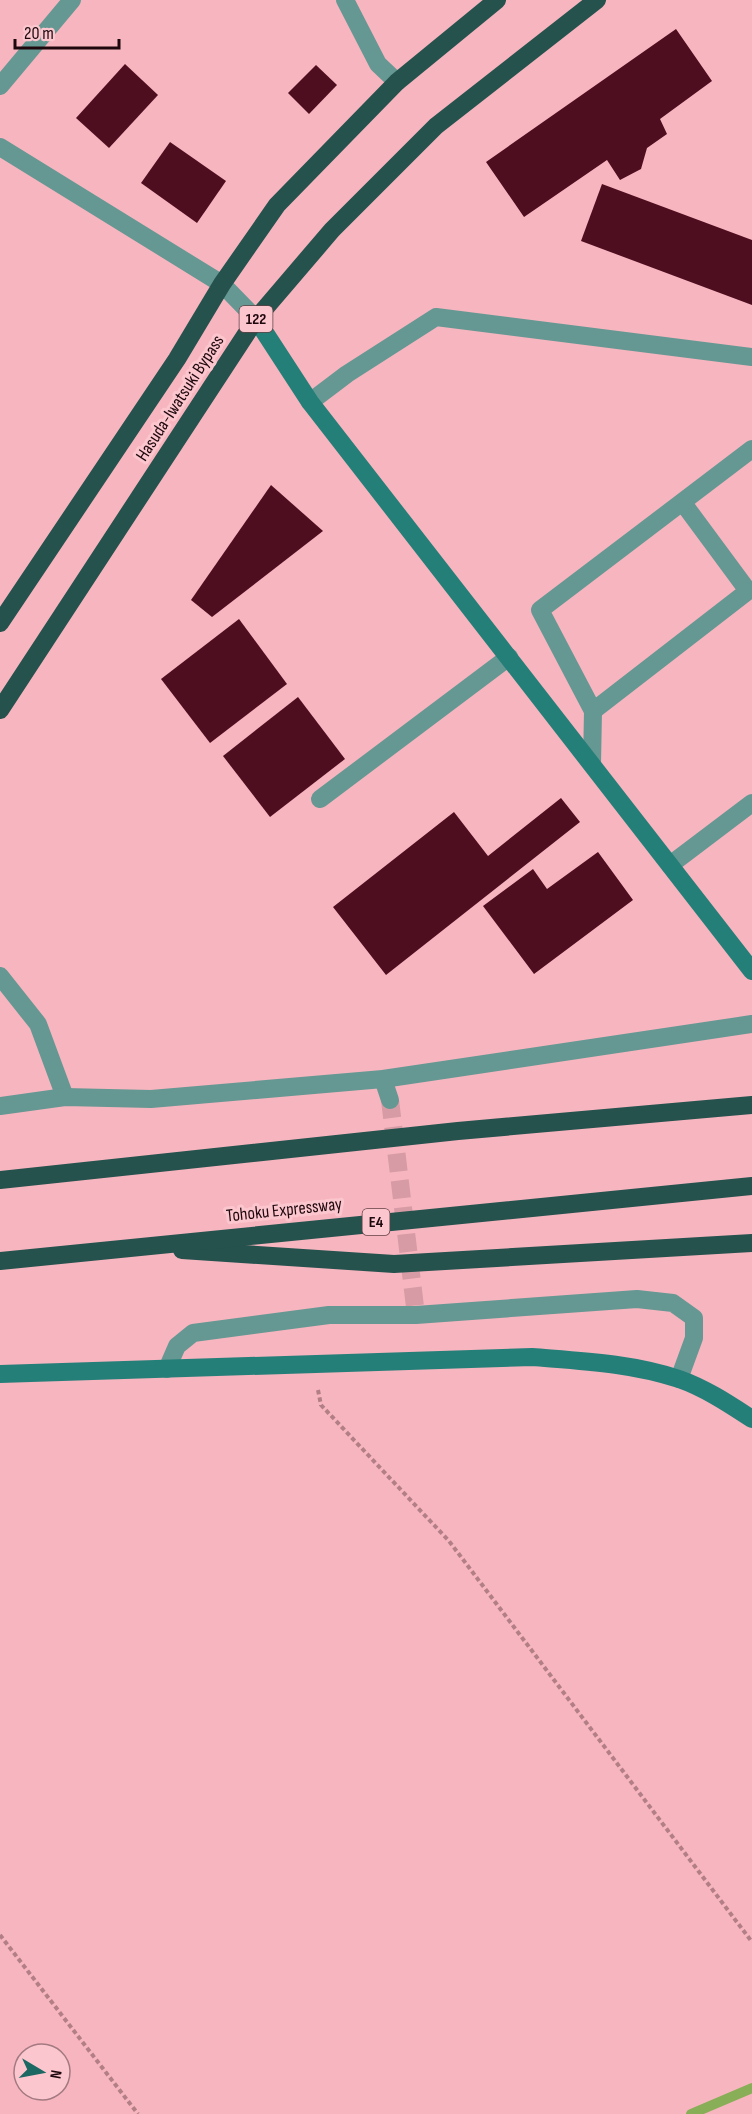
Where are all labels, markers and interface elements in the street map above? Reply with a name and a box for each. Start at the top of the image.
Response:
scale bar [15,12,118,50]
text: 20 m [24,23,54,44]
road number: 122 [240,306,272,332]
street label: Hasuda-Iwatsuki Bypass [131,331,229,465]
street label: Tohoku Expressway [225,1193,343,1227]
road number: E4 [362,1209,389,1235]
north arrow [12,2042,72,2102]
text: N [45,2068,65,2080]

